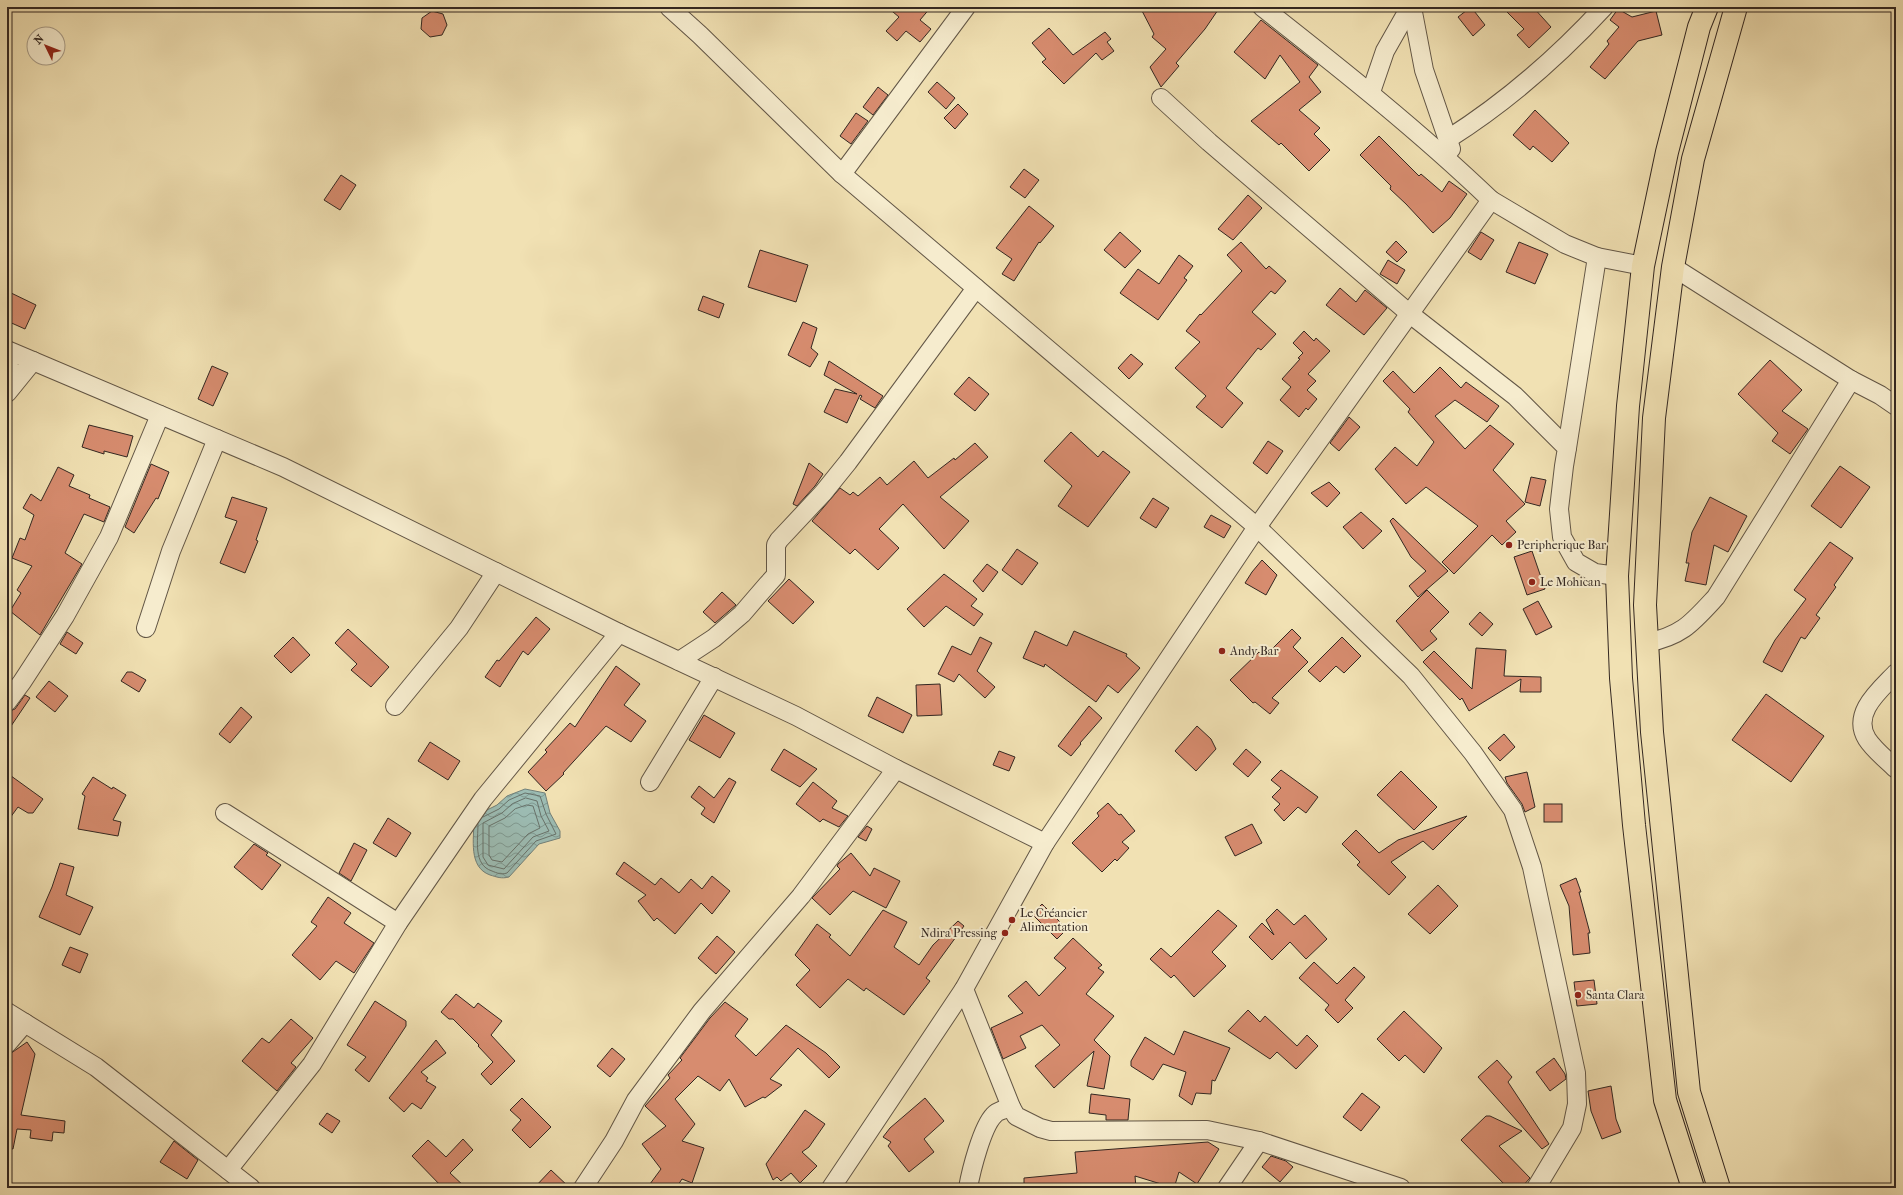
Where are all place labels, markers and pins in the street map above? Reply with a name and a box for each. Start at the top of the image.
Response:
place label: Peripherique Bar [1517,538,1607,552]
marker: Peripherique Bar [1504,540,1514,550]
place label: Le Mohican [1540,575,1601,589]
marker: Le Mohican [1527,577,1537,587]
place label: Andy Bar [1229,644,1279,658]
marker: Andy Bar [1217,646,1227,656]
place label: Le Créancier Alimentation [1019,906,1088,934]
marker: Le Créancier Alimentation [1007,915,1017,925]
place label: Ndira Pressing [921,926,998,940]
marker: Ndira Pressing [1000,928,1010,938]
place label: Santa Clara [1586,988,1645,1002]
marker: Santa Clara [1573,990,1583,1000]

